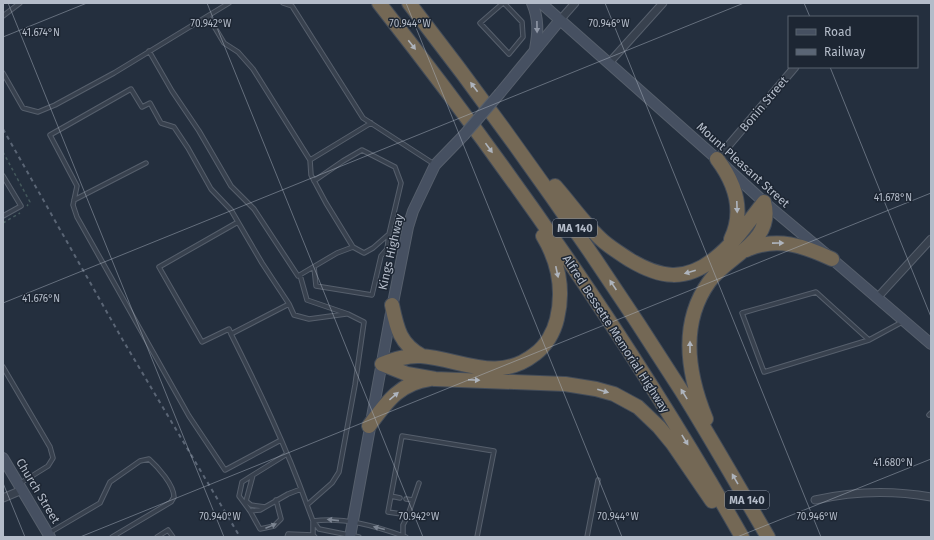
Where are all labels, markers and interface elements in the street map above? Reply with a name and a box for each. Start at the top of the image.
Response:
legend [788,16,918,68]
text: 70.942°W [191,18,232,30]
text: 70.944°W [389,18,431,30]
text: 70.946°W [588,18,630,30]
one-way arrow [534,21,540,34]
text: Road [824,25,852,39]
text: 41.674°N [22,27,60,39]
one-way arrow [408,39,416,50]
text: Railway [824,45,865,59]
street label: Bonin Street [737,73,791,134]
one-way arrow [470,82,478,92]
street label: Mount Pleasant Street [694,120,793,211]
one-way arrow [485,142,493,153]
text: 41.678°N [874,192,912,204]
one-way arrow [734,201,740,214]
street label: Kings Highway [375,212,407,292]
road number: MA 140 [553,219,597,237]
one-way arrow [772,240,784,247]
street label: Alfred Bessette Memorial Highway [560,253,672,415]
one-way arrow [555,265,561,278]
one-way arrow [684,269,696,275]
one-way arrow [609,280,617,290]
text: 41.676°N [22,293,60,305]
one-way arrow [687,340,693,353]
one-way arrow [468,377,480,384]
one-way arrow [598,388,610,394]
one-way arrow [680,388,687,400]
one-way arrow [388,391,399,400]
one-way arrow [681,435,689,445]
street label: Church Street [13,456,63,527]
text: 41.680°N [873,457,913,469]
one-way arrow [731,473,738,485]
road number: MA 140 [725,491,769,509]
text: 70.940°W [199,511,242,523]
text: 70.942°W [399,511,440,523]
text: 70.944°W [597,511,639,523]
text: 70.946°W [796,511,838,523]
one-way arrow [327,517,339,523]
one-way arrow [265,522,277,528]
one-way arrow [373,525,386,531]

